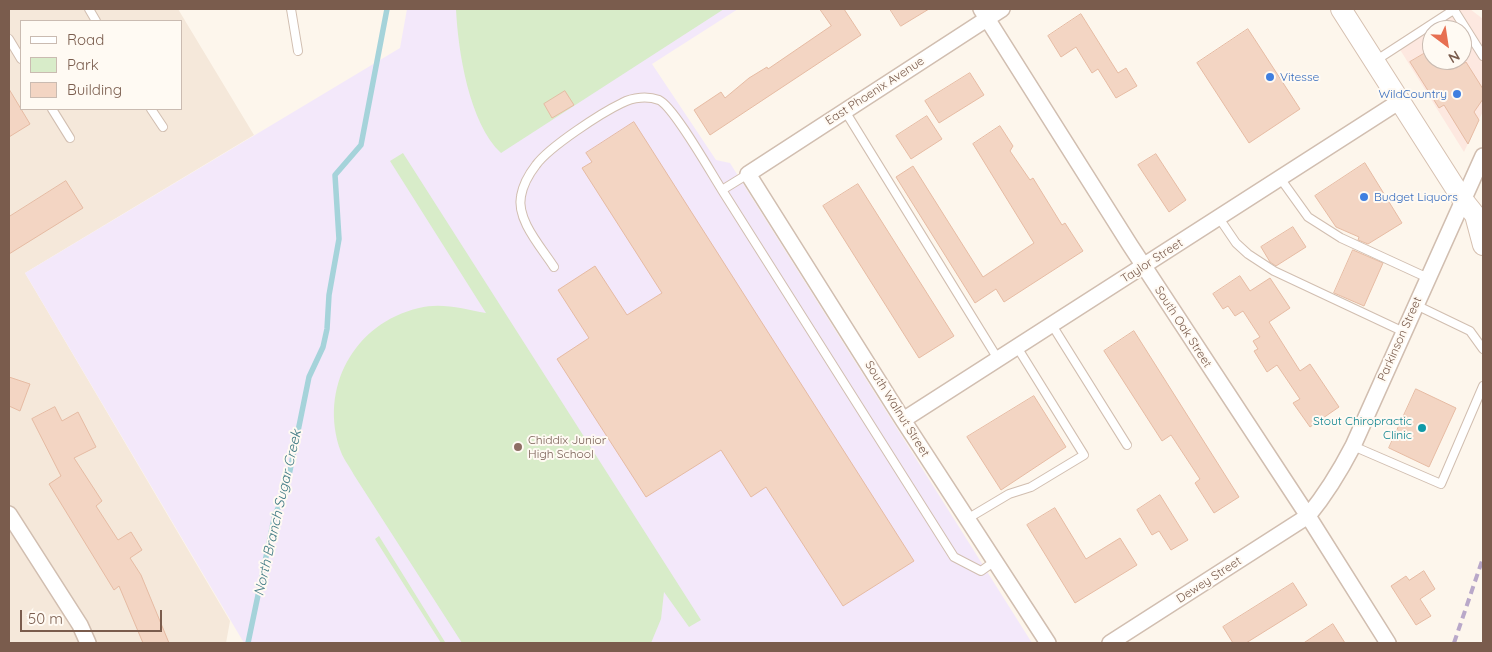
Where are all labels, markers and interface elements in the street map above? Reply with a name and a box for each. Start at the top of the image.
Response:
legend [20,20,182,110]
north arrow [1422,20,1472,70]
text: Road [67,30,104,49]
text: N [1445,47,1463,67]
street label: East Phoenix Avenue [823,54,927,128]
text: Park [67,55,99,74]
place label: Vitesse [1280,70,1319,84]
marker: Vitesse [1264,71,1276,83]
text: Building [67,80,122,99]
place label: WildCountry [1379,87,1447,101]
marker: WildCountry [1451,88,1463,100]
place label: Budget Liquors [1374,190,1458,204]
marker: Budget Liquors [1358,191,1370,203]
street label: Taylor Street [1118,236,1186,286]
street label: South Oak Street [1151,284,1215,370]
street label: Parkinson Street [1375,295,1425,383]
street label: South Walnut Street [862,358,932,460]
place label: Stout Chiropractic Clinic [1313,414,1412,442]
marker: Stout Chiropractic Clinic [1416,422,1428,434]
water label: North Branch Sugar Creek [251,428,305,598]
place label: Chiddix Junior High School [528,433,606,461]
marker: Chiddix Junior High School [512,441,524,453]
street label: Dewey Street [1174,554,1244,606]
scale bar [22,600,165,632]
text: 50 m [28,609,63,628]

